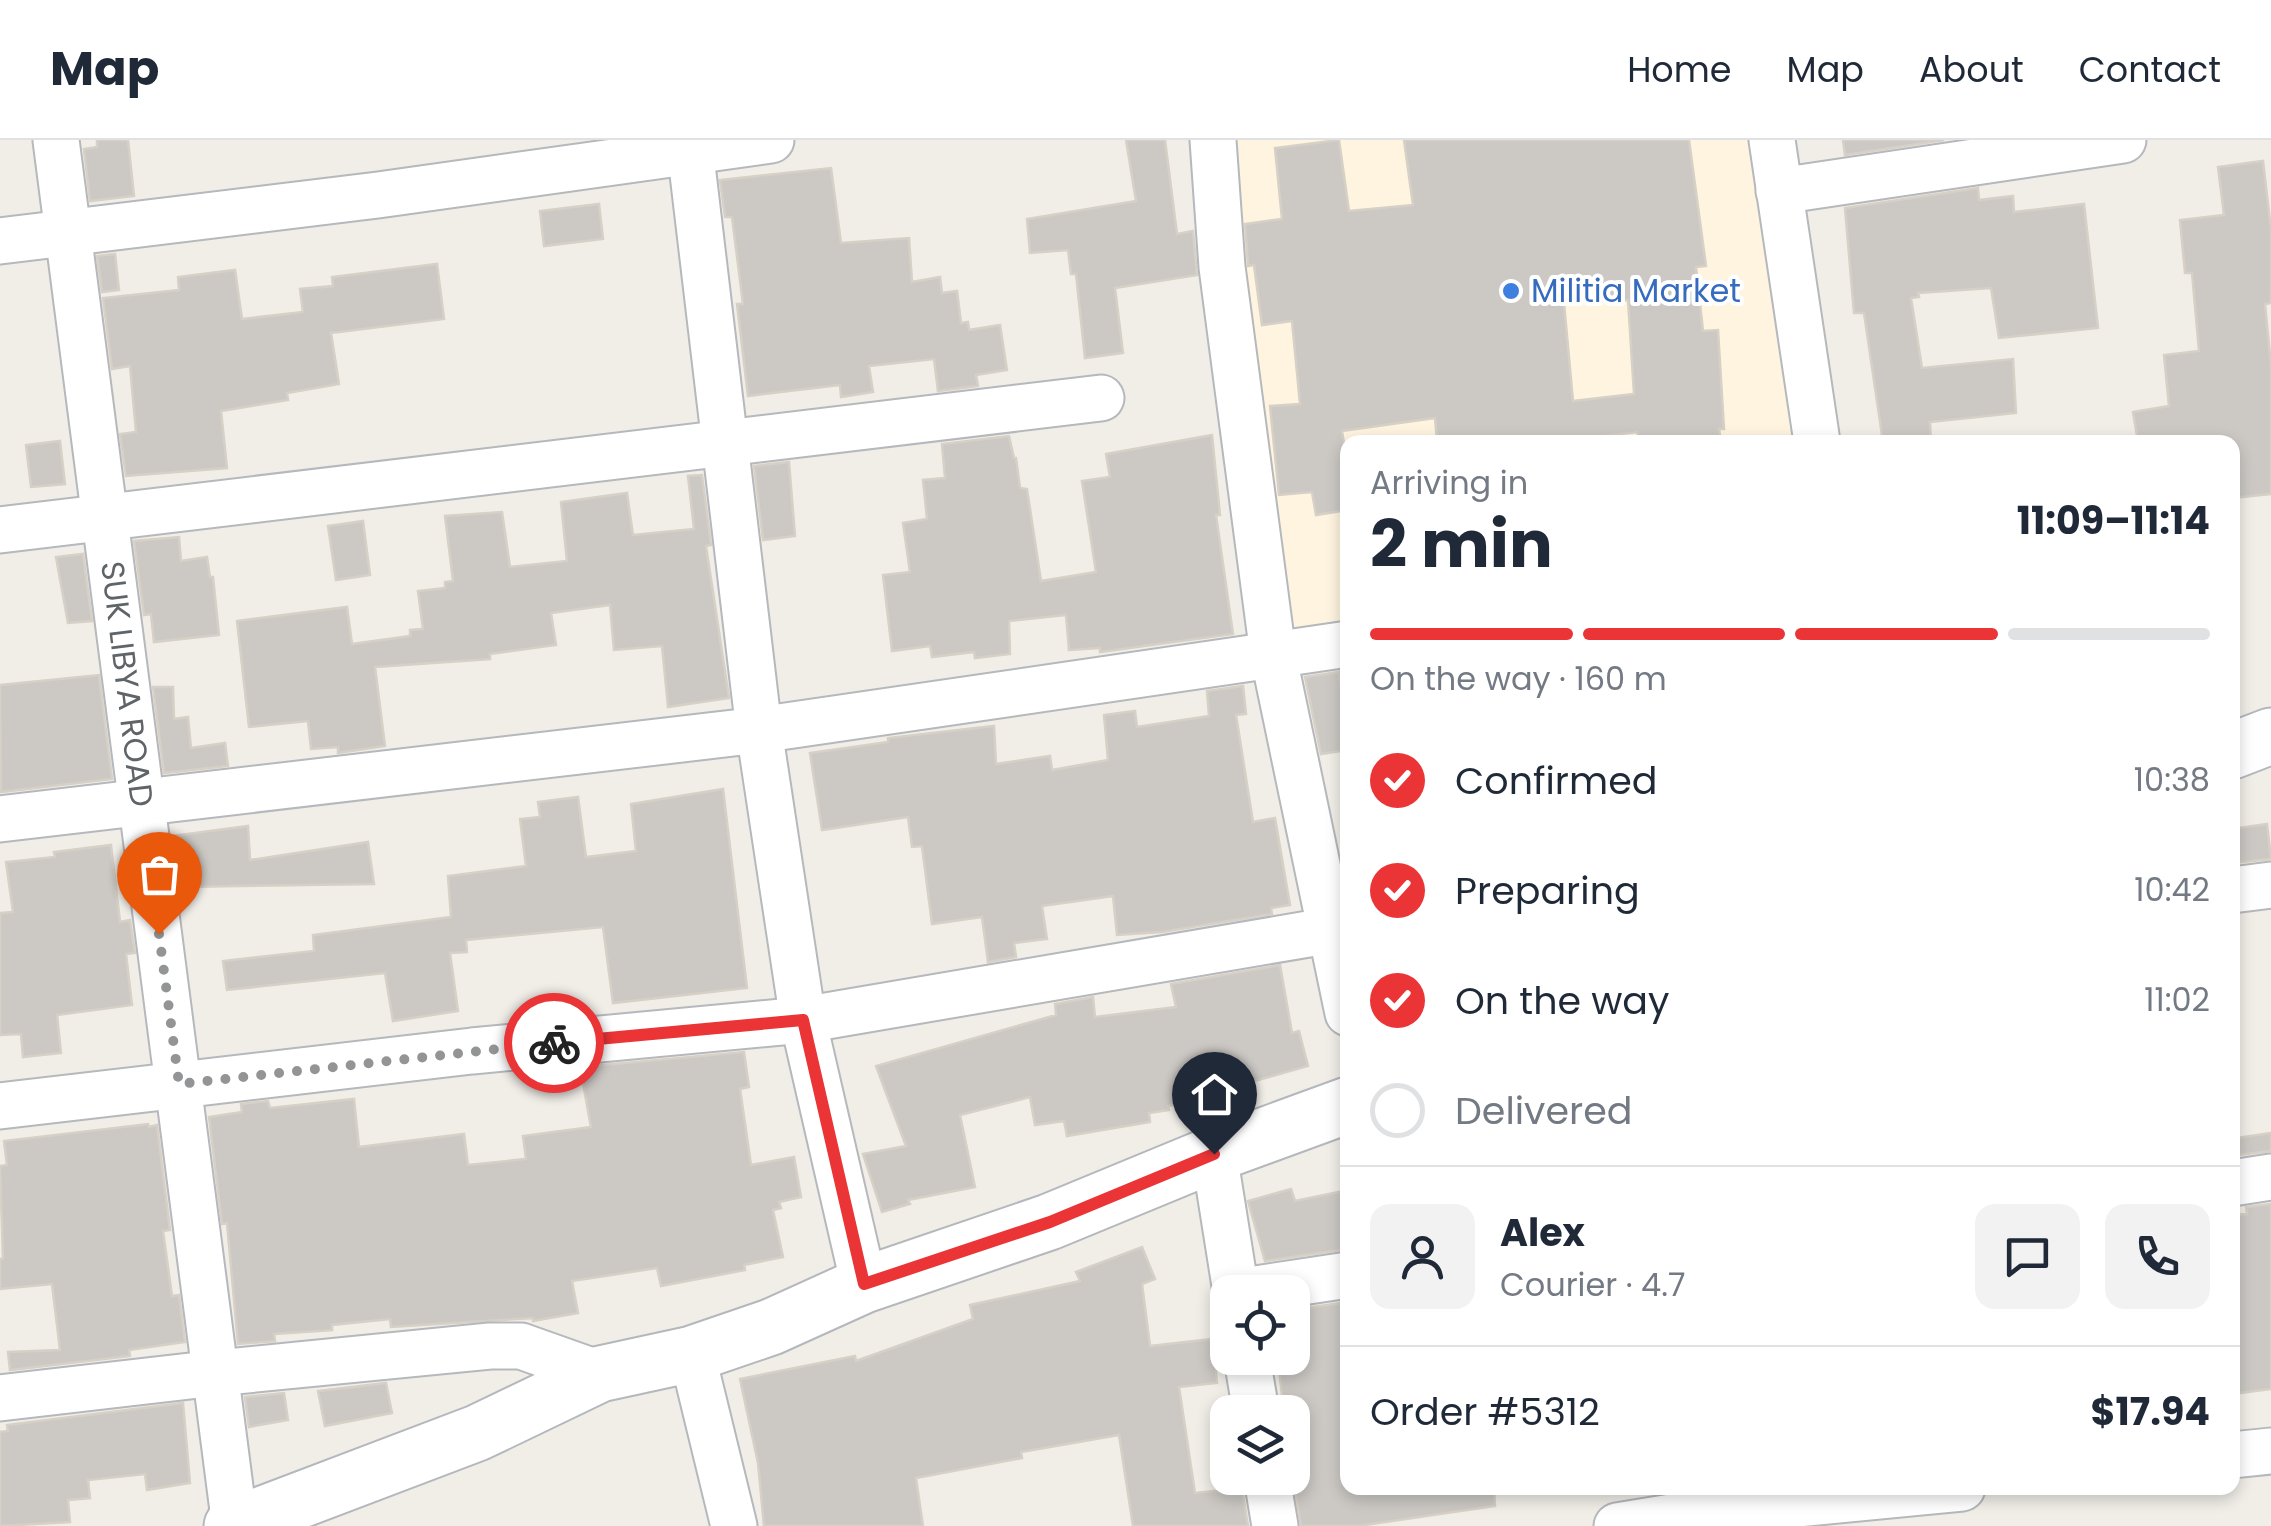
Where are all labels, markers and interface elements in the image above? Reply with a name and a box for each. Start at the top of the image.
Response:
text: Map [50,35,159,102]
text: Home [1627,45,1732,94]
text: Map [1787,45,1864,94]
text: About [1919,45,2024,94]
text: Contact [2079,45,2221,94]
place label: Militia Market [1531,268,1741,313]
marker: Militia Market [1500,280,1522,302]
text: Arriving in [1370,460,1528,505]
text: 11:09–11:14 [2017,494,2210,547]
text: 2 min [1370,499,1553,590]
street label: SUK LIBYA ROAD [90,559,165,809]
text: On the way · 160 m [1370,656,1667,701]
icon: check [1370,753,1425,808]
text: Confirmed [1455,754,1657,807]
text: 10:38 [2134,757,2210,802]
pin [117,832,202,935]
icon: bag [132,847,187,902]
icon: check [1370,863,1425,918]
text: Preparing [1455,864,1640,917]
text: 10:42 [2134,867,2210,912]
icon: check [1370,973,1425,1028]
text: On the way [1455,974,1669,1027]
text: 11:02 [2144,977,2210,1022]
courier [504,993,604,1093]
icon: bike [527,1016,582,1071]
pin [1172,1052,1257,1155]
icon: home [1187,1067,1242,1122]
text: Delivered [1455,1084,1632,1137]
button: person [1370,1204,1475,1309]
button: chat [1975,1204,2080,1309]
button: phone [2105,1204,2210,1309]
text: Alex [1500,1206,1585,1259]
text: Courier · 4.7 [1500,1262,1685,1307]
map controls [1210,1275,1310,1495]
button: locate [1210,1275,1310,1375]
text: Order #5312 [1370,1385,1600,1438]
text: $17.94 [2091,1385,2210,1438]
button: layers [1210,1395,1310,1495]

